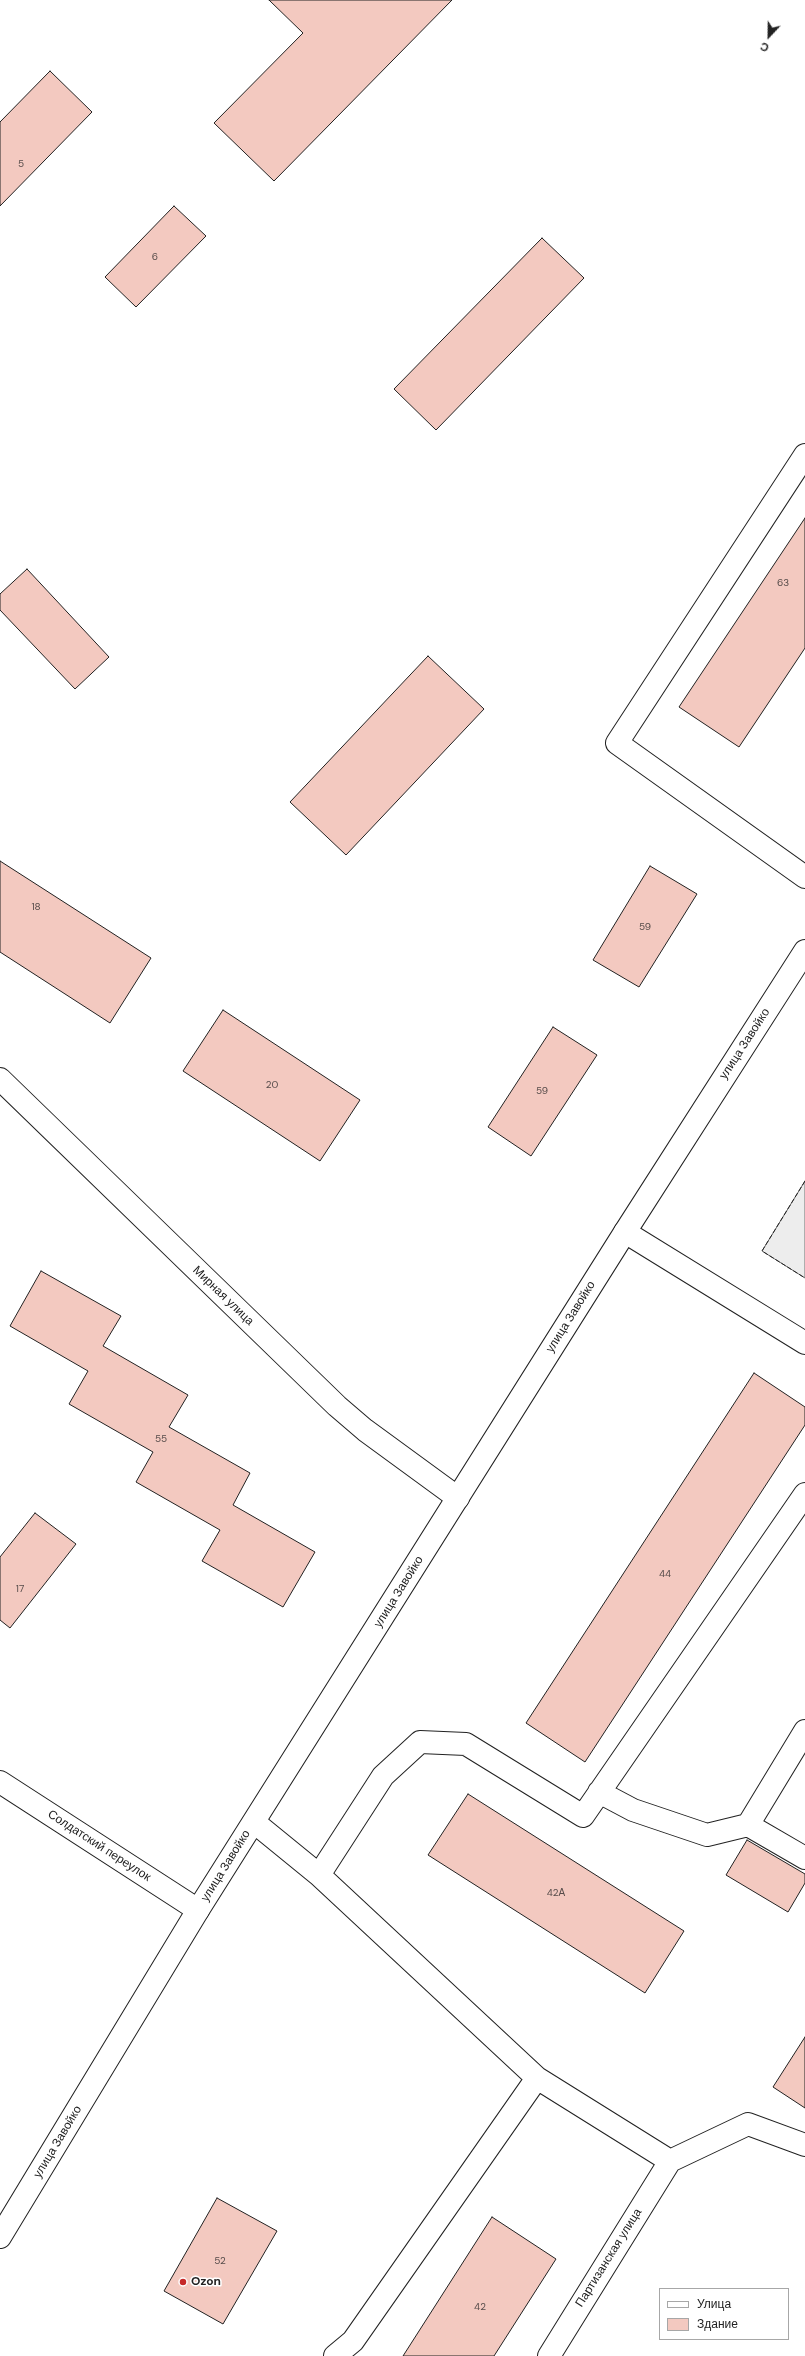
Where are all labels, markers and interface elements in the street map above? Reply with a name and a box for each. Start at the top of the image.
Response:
north arrow [749,16,789,56]
text: С [758,39,771,55]
house number: 5 [18,158,24,170]
house number: 6 [152,251,158,263]
house number: 63 [777,577,789,589]
house number: 18 [31,901,41,913]
house number: 59 [639,921,651,933]
street label: улица Завойко [717,1006,773,1082]
house number: 20 [266,1079,278,1091]
house number: 59 [536,1085,548,1097]
street label: Мирная улица [189,1263,257,1329]
street label: улица Завойко [543,1279,599,1355]
house number: 55 [155,1433,167,1445]
street label: улица Завойко [371,1554,427,1630]
house number: 44 [659,1568,671,1580]
house number: 17 [16,1583,24,1595]
street label: Солдатский переулок [45,1807,153,1885]
street label: улица Завойко [198,1828,254,1904]
house number: 42А [547,1887,565,1899]
street label: улица Завойко [31,2103,85,2181]
street label: Партизанская улица [573,2206,645,2310]
house number: 52 [214,2255,226,2267]
place label: Ozon [191,2275,221,2289]
marker: Ozon [178,2277,188,2287]
legend [659,2288,789,2340]
text: Улица [697,2296,731,2312]
house number: 42 [474,2301,486,2313]
text: Здание [697,2316,738,2332]

